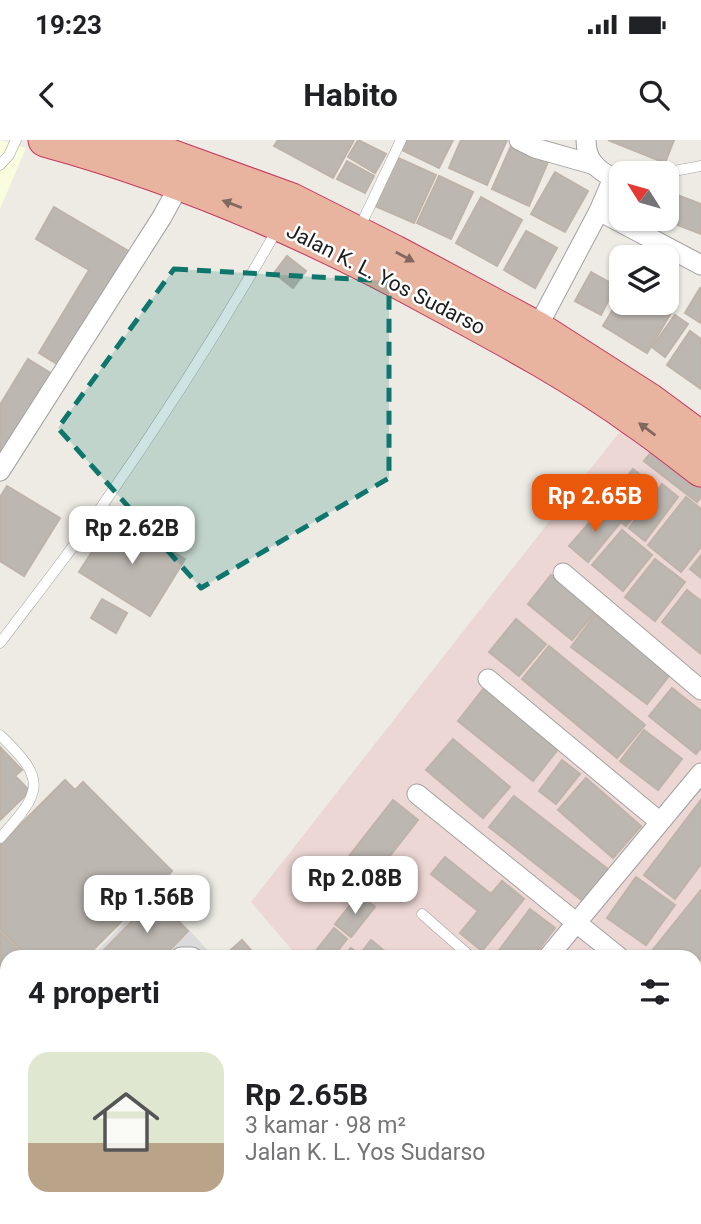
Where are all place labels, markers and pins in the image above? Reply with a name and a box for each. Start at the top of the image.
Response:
pin: Rp 2.65B [523,474,667,534]
pin: Rp 2.62B [60,506,204,566]
pin: Rp 2.08B [283,856,427,916]
pin: Rp 1.56B [75,876,219,935]

